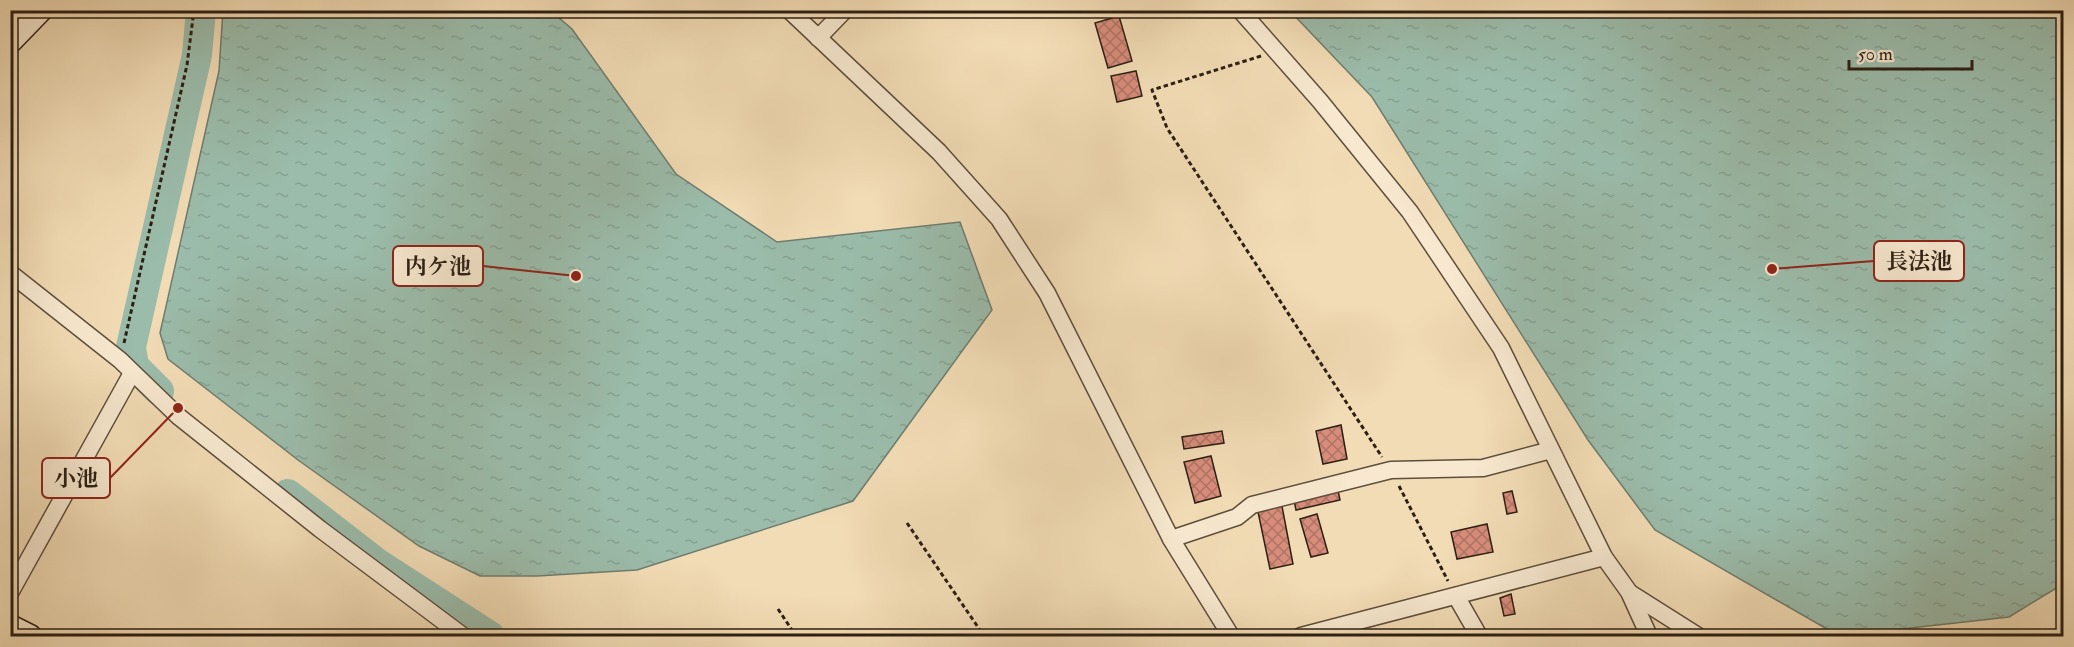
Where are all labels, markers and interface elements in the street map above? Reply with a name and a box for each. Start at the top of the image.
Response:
scale bar [1849,33,1972,71]
text: 50 m [1858,43,1893,66]
callout: 長法池 [1874,241,1964,281]
callout: 内ケ池 [393,246,483,286]
text: 長法池 [1886,248,1952,276]
text: 内ケ池 [405,253,471,281]
callout: 小池 [42,458,110,498]
text: 小池 [54,465,98,493]

